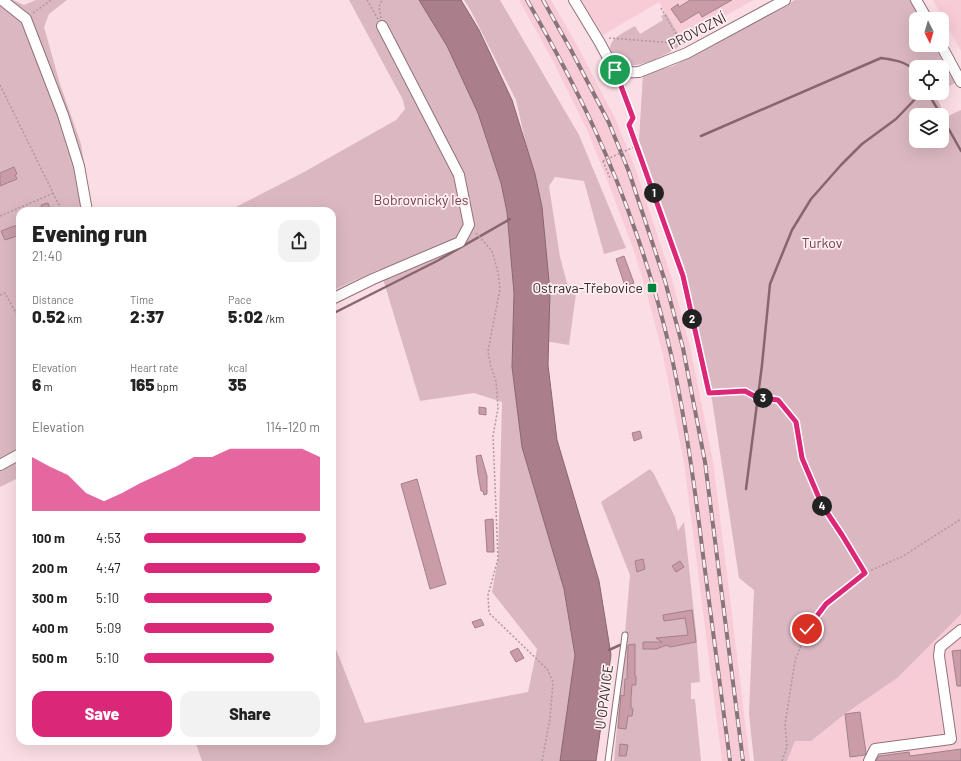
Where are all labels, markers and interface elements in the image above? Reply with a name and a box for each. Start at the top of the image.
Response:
street label: PROVOZNÍ [665,9,729,52]
north arrow [909,12,949,52]
map controls [909,12,949,148]
pin [598,53,632,87]
icon: arrive [604,59,626,81]
button: locate [909,60,949,100]
button: layers [909,108,949,148]
pin: 1 [644,183,664,203]
text: 1 [652,186,656,199]
park label: Bobrovnický les [373,191,469,208]
text: Evening run [32,220,147,246]
button: share [278,220,320,262]
park label: Turkov [802,234,843,251]
text: 21:40 [32,248,62,264]
place label: Ostrava-Třebovice [532,279,643,296]
marker: Ostrava-Třebovice [646,282,658,294]
text: Distance [32,293,74,306]
text: Time [130,293,154,306]
text: Pace [228,293,252,306]
text: 0.52 [32,306,65,326]
text: 2:37 [130,306,164,326]
text: 5:02 [228,306,263,326]
pin: 2 [682,309,702,329]
text: km [65,312,82,325]
text: /km [263,312,284,325]
text: 2 [689,312,695,325]
text: Elevation [32,361,76,374]
text: Heart rate [130,361,178,374]
text: kcal [228,361,247,374]
text: 6 [32,374,41,394]
text: 165 [130,374,155,394]
text: 35 [228,374,247,394]
text: m [41,380,53,393]
text: bpm [155,380,178,393]
pin: 3 [753,388,773,408]
text: 3 [760,391,766,404]
text: Elevation [32,419,84,435]
text: 114–120 m [266,419,320,435]
pin: 4 [812,496,832,516]
text: 4 [819,499,825,512]
text: 100 m [32,530,65,546]
text: 4:53 [96,530,121,546]
text: 200 m [32,560,68,576]
text: 4:47 [96,560,121,576]
text: 300 m [32,590,67,606]
text: 5:10 [96,590,119,606]
pin [790,612,824,646]
icon: check [796,618,818,640]
text: 400 m [32,620,68,636]
text: 5:09 [96,620,121,636]
text: 500 m [32,650,67,666]
text: 5:10 [96,650,119,666]
street label: U OPAVICE [591,664,616,730]
button: Save [32,691,172,737]
button: Share [180,691,320,737]

